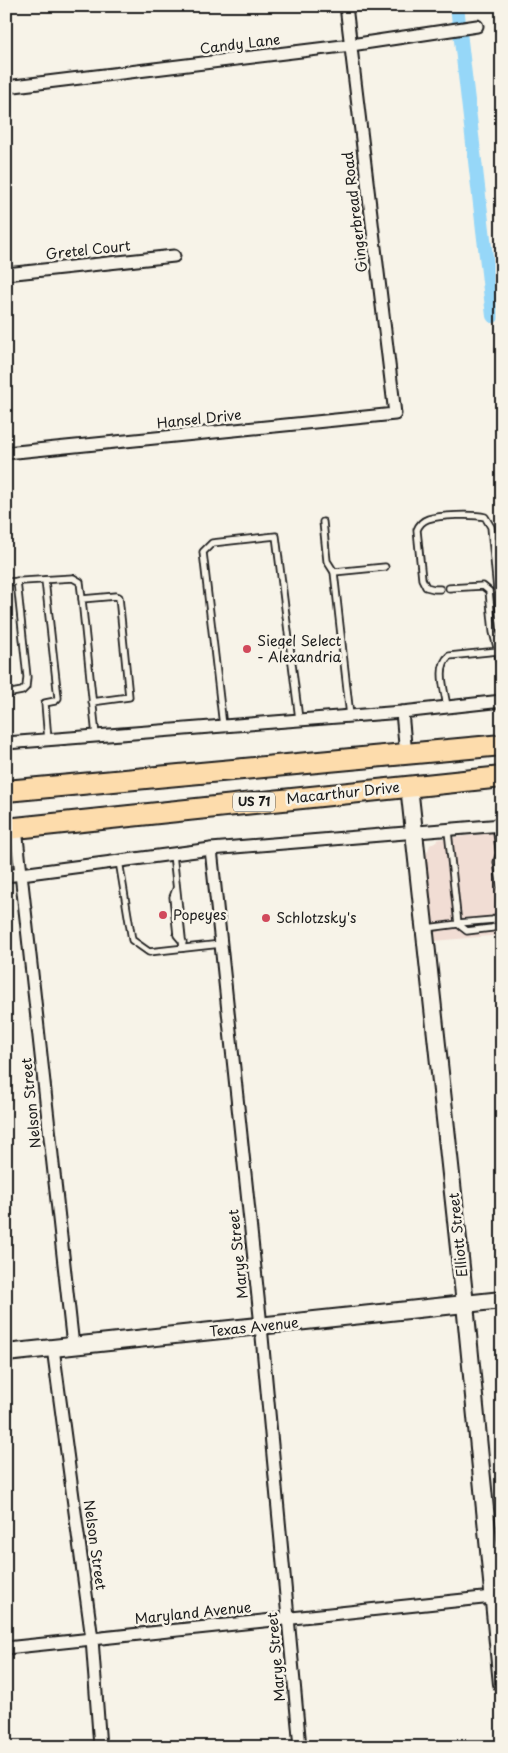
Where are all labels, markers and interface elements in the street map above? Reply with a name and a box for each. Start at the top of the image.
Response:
street label: Candy Lane [199,28,281,59]
street label: Gingerbread Road [337,150,372,274]
street label: Gretel Court [44,235,132,264]
street label: Hansel Drive [155,404,242,433]
place label: Siegel Select - Alexandria [257,630,342,667]
marker: Siegel Select - Alexandria [241,643,253,655]
street label: Macarthur Drive [285,776,401,809]
road number: US 71 [233,792,275,812]
place label: Popeyes [173,904,226,925]
place label: Schlotzsky's [276,907,356,928]
marker: Popeyes [157,909,169,921]
marker: Schlotzsky's [260,912,272,924]
street label: Nelson Street [15,1057,46,1149]
street label: Elliott Street [443,1191,472,1278]
street label: Marye Street [222,1208,253,1300]
street label: Texas Avenue [208,1311,300,1342]
street label: Nelson Street [79,1499,112,1592]
street label: Maryland Avenue [133,1596,253,1629]
street label: Marye Street [261,1611,290,1703]

